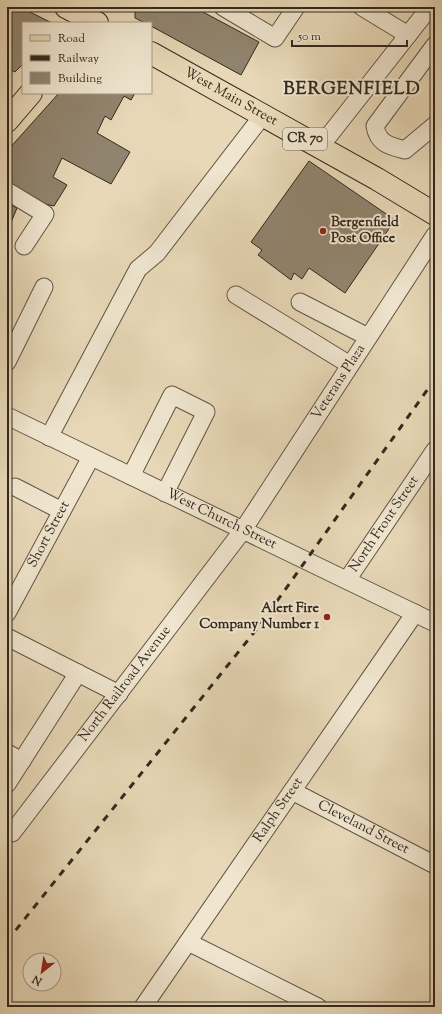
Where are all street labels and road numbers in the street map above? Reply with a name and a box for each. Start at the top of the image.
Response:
street label: West Main Street [180,63,281,132]
road number: CR 70 [283,128,327,150]
street label: Veterans Plaza [307,340,371,424]
street label: North Front Street [345,472,424,577]
street label: West Church Street [163,484,280,555]
street label: Short Street [23,497,75,572]
street label: North Railroad Avenue [75,622,176,746]
street label: Ralph Street [249,773,309,847]
street label: Cleveland Street [314,796,412,860]

